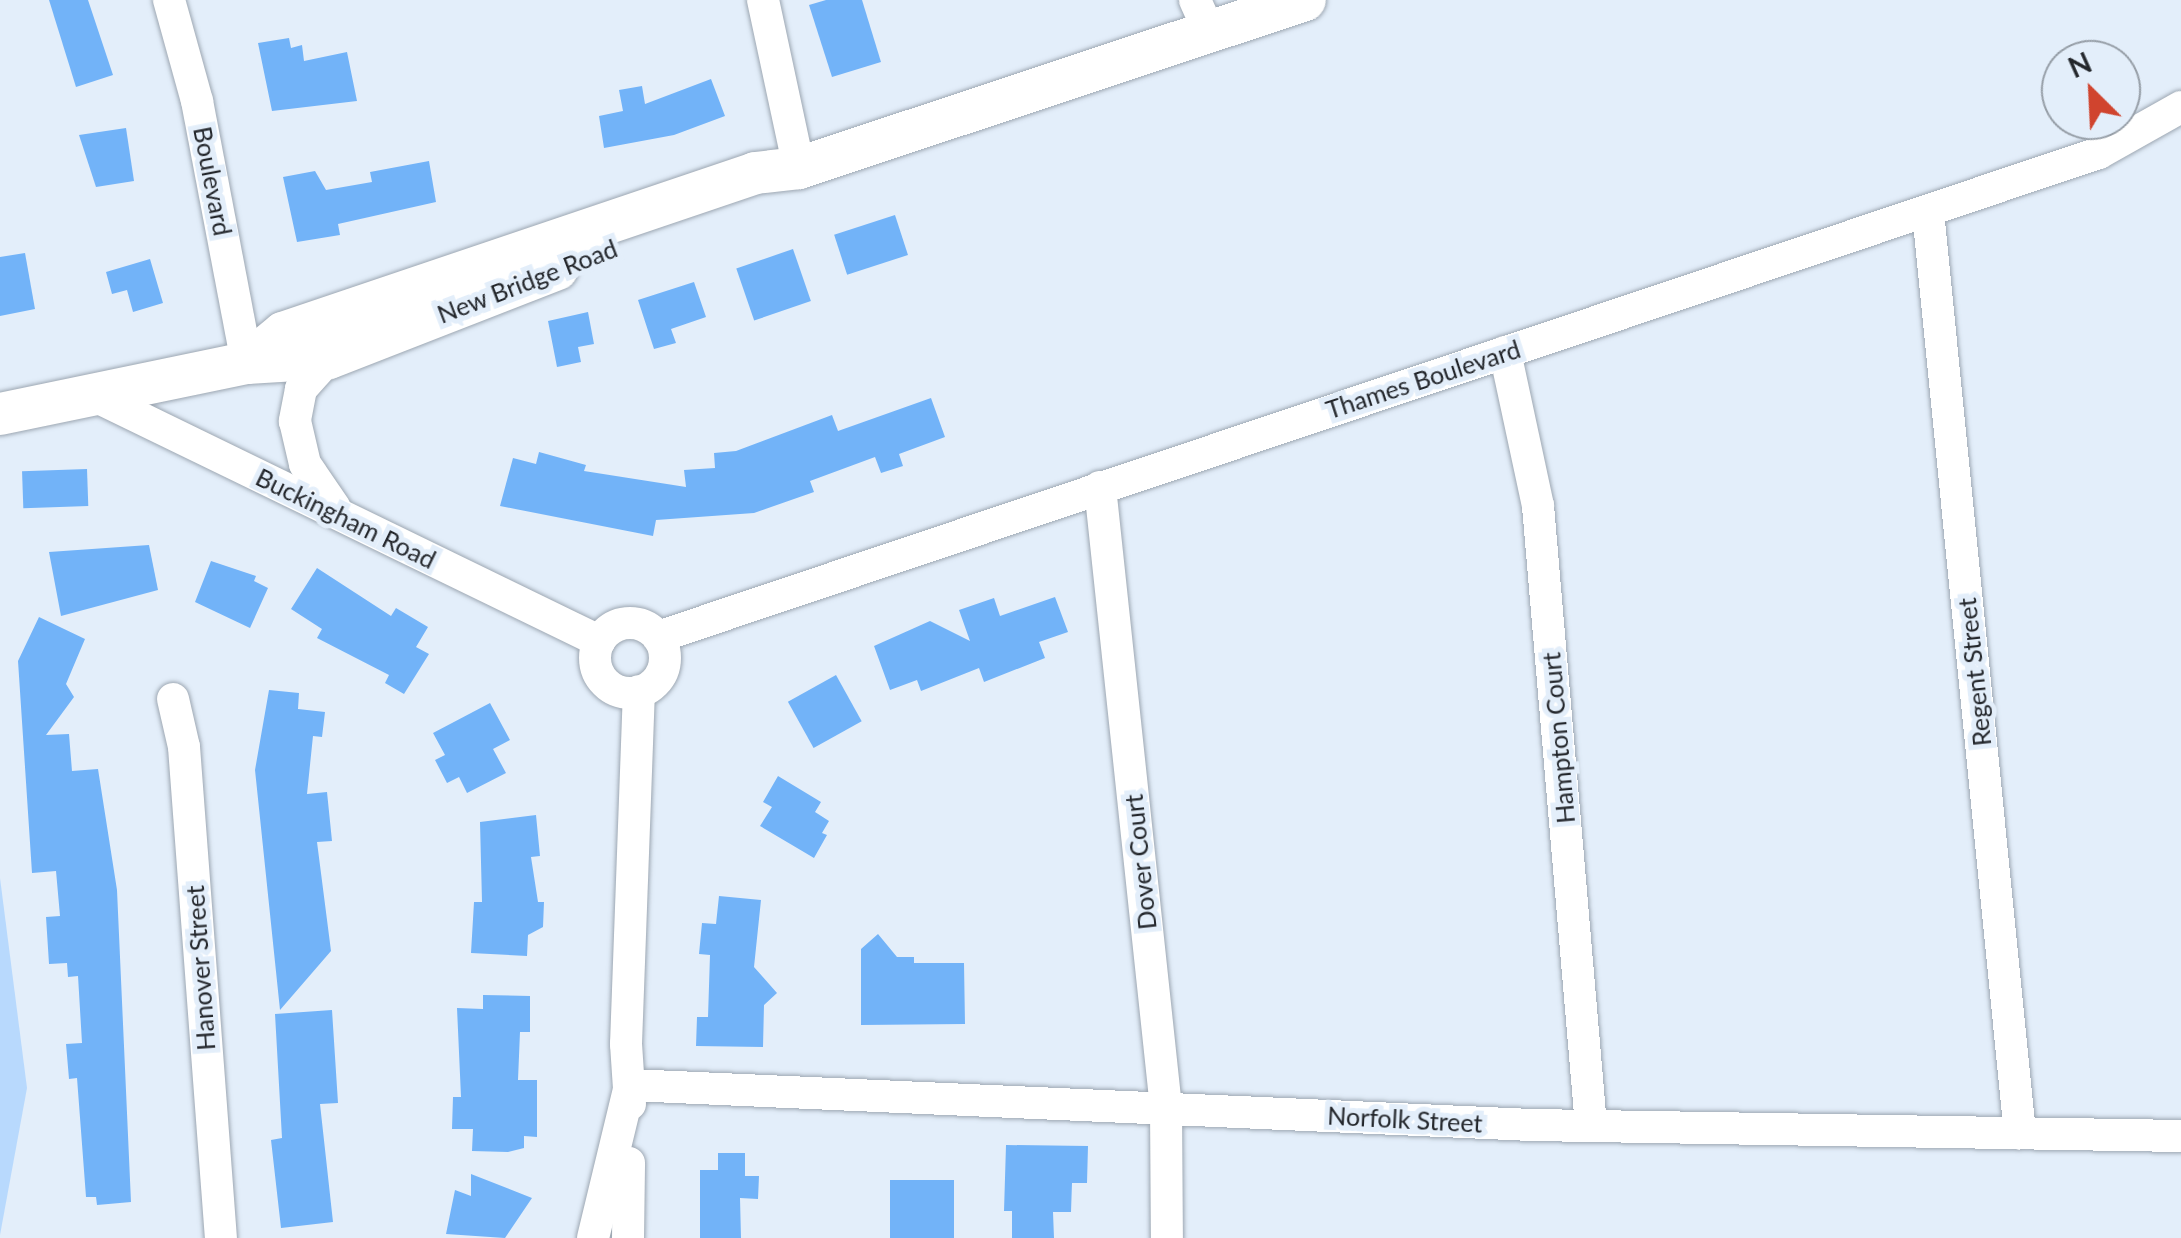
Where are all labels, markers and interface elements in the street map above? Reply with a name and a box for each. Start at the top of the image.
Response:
north arrow [2041,40,2141,140]
text: N [2063,45,2096,84]
street label: Boulevard [188,124,238,238]
street label: New Bridge Road [433,233,621,329]
street label: Thames Boulevard [1322,333,1524,425]
street label: Buckingham Road [251,462,441,574]
street label: Regent Street [1951,596,1997,748]
street label: Hampton Court [1536,651,1580,825]
street label: Dover Court [1118,793,1162,931]
street label: Hanover Street [179,884,221,1052]
street label: Norfolk Street [1327,1100,1483,1138]

